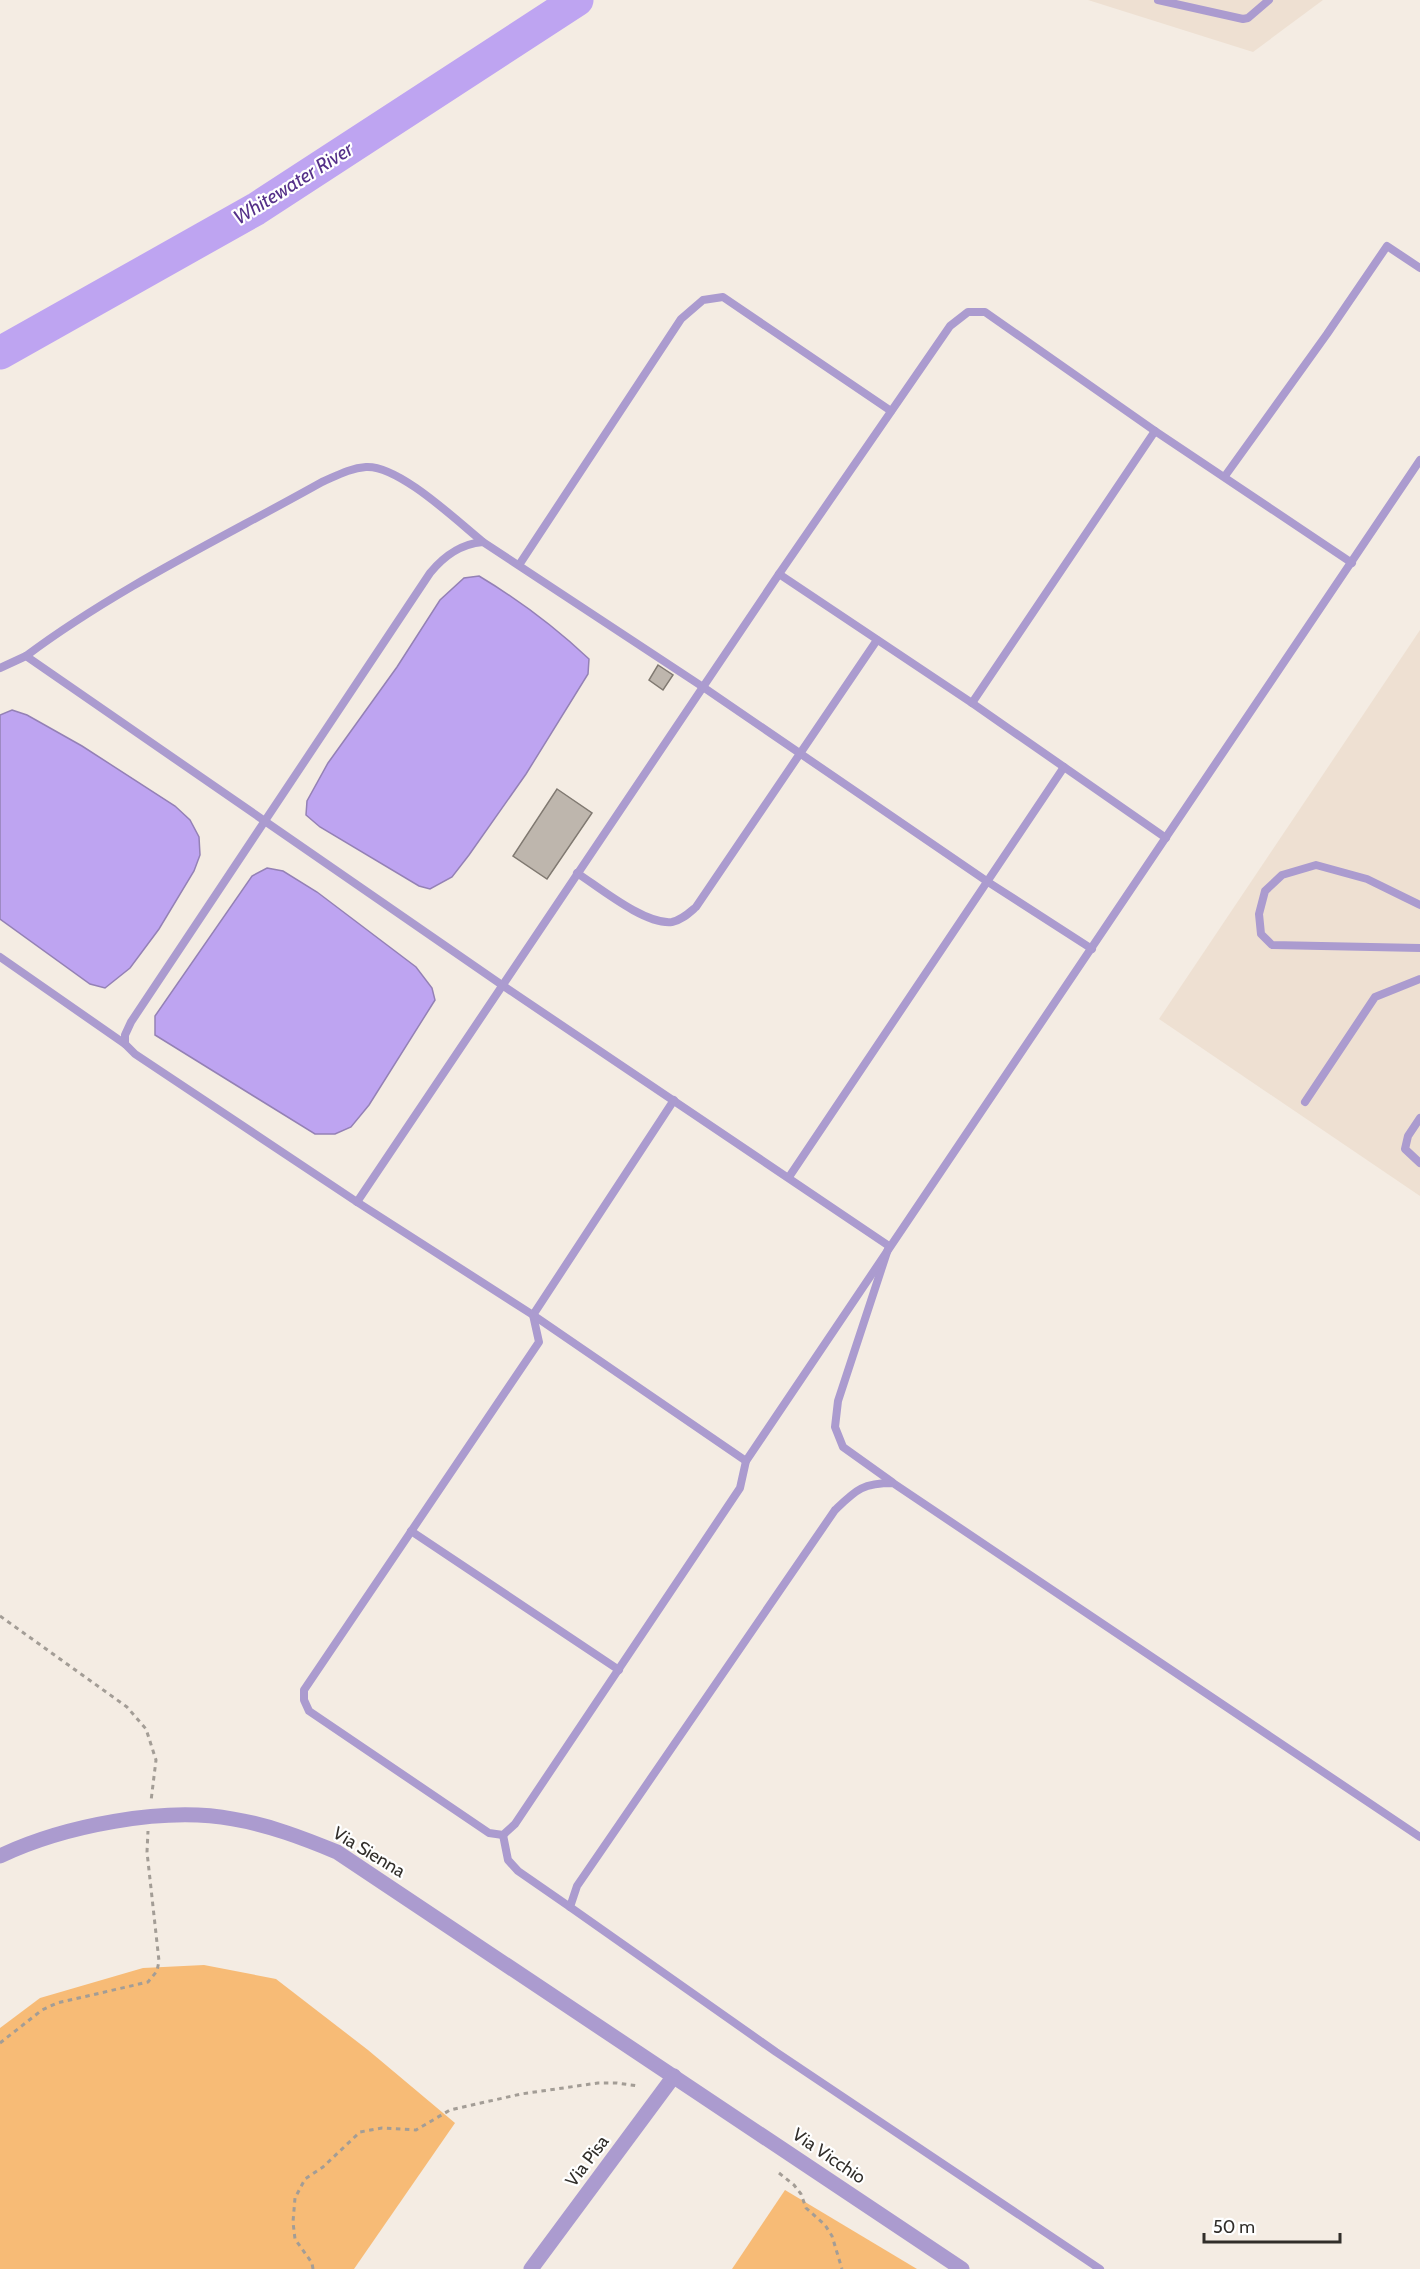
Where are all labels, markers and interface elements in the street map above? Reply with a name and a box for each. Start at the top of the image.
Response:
water label: Whitewater River [229,136,358,229]
street label: Via Sienna [329,1822,409,1882]
street label: Via Vicchio [788,2124,870,2189]
street label: Via Pisa [561,2131,614,2191]
scale bar [1204,2206,1340,2244]
text: 50 m [1213,2216,1255,2238]

